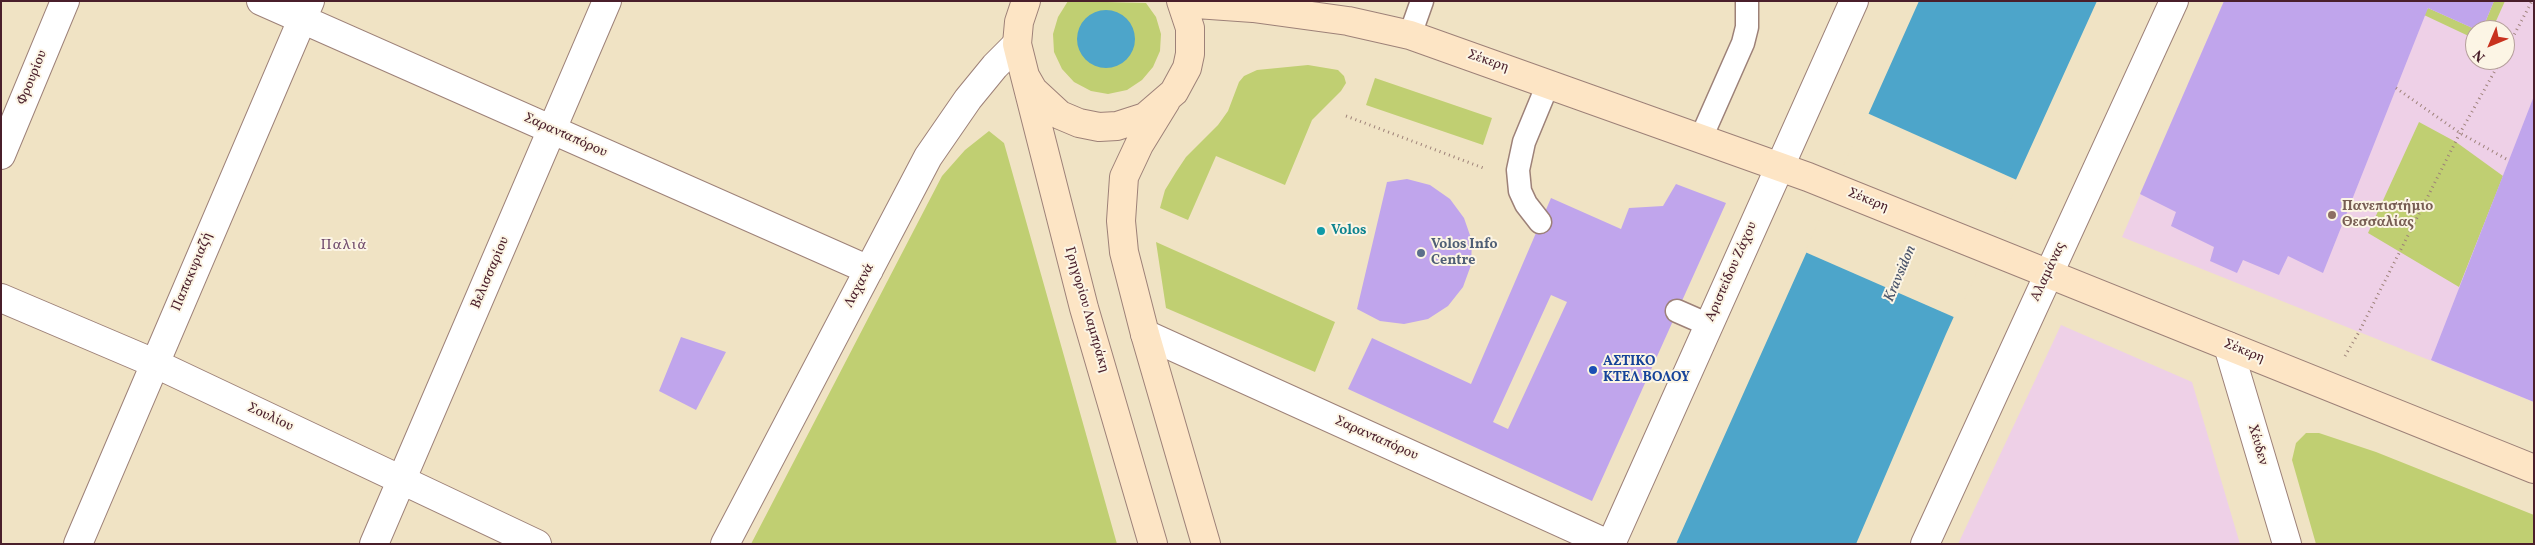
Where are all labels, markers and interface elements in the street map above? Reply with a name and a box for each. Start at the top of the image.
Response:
north arrow [2465,20,2515,70]
text: N [2469,45,2490,66]
street label: Σέκερη [1465,47,1511,77]
street label: Φρουρίου [14,48,52,108]
street label: Σαρανταπόρου [521,110,609,162]
street label: Σέκερη [1845,185,1891,217]
place label: Πανεπιστήμιο Θεσσαλίας [2342,199,2433,232]
marker: Πανεπιστήμιο Θεσσαλίας [2326,209,2338,221]
street label: Αριστείδου Ζάχου [1702,219,1762,325]
place label: Volos [1331,223,1367,239]
marker: Volos [1315,225,1327,237]
street label: Παπακυριαζή [169,230,217,314]
street label: Βελισσαρίου [468,234,514,312]
district label: Παλιά [320,237,368,255]
place label: Volos Info Centre [1431,237,1497,270]
street label: Αλαμάνας [2028,240,2070,304]
water label: Kravsidon [1881,243,1921,305]
street label: Γρηγορίου Λαμπράκη [1060,245,1112,375]
marker: Volos Info Centre [1415,247,1427,259]
street label: Λαχανά [841,261,879,311]
street label: Σέκερη [2221,336,2267,368]
place label: ΑΣΤΙΚΟ ΚΤΕΛ ΒΟΛΟΥ [1603,354,1690,387]
marker: ΑΣΤΙΚΟ ΚΤΕΛ ΒΟΛΟΥ [1587,364,1599,376]
street label: Σουλίου [244,400,296,436]
street label: Σαρανταπόρου [1332,413,1420,465]
street label: Χέυδεν [2243,423,2271,467]

